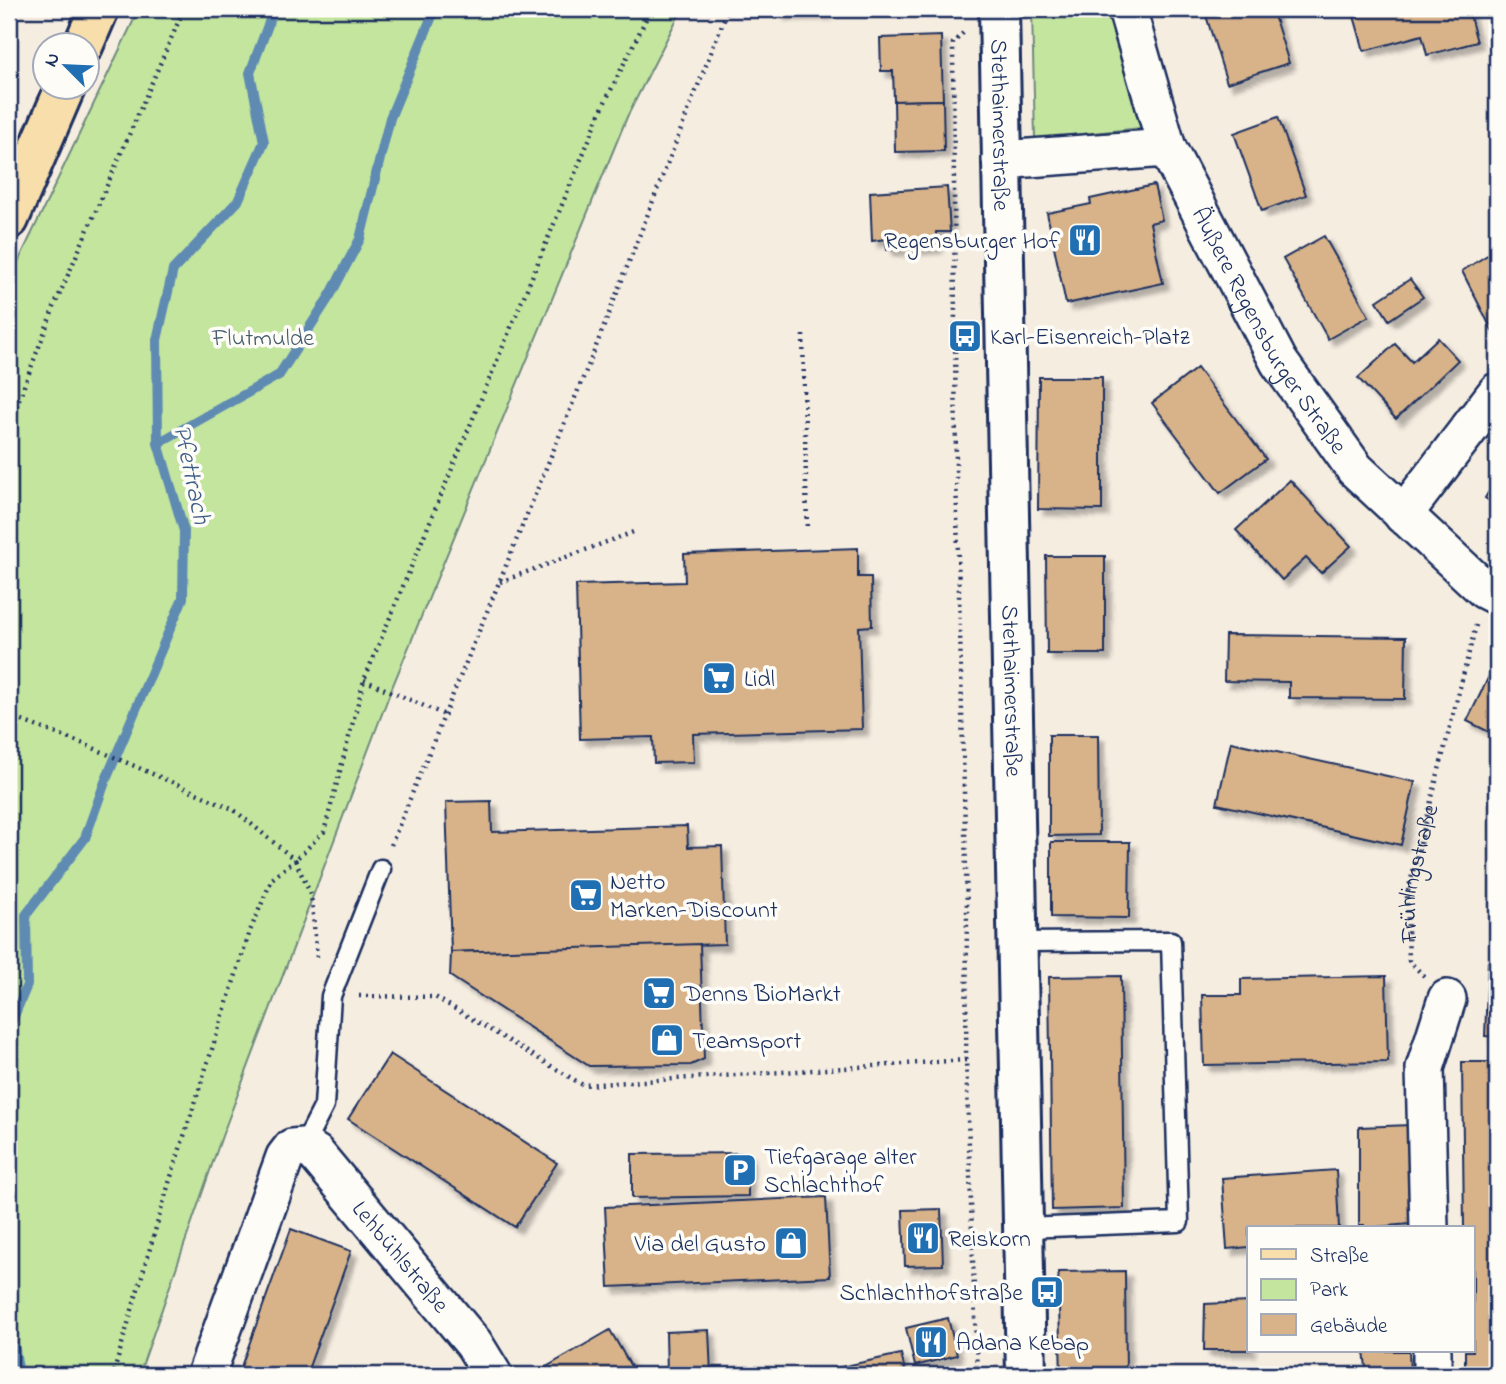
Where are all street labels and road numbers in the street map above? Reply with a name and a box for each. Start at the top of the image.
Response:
street label: Stethaimerstraße [979,39,1017,211]
street label: Äußere Regensburger Straße [1181,202,1354,462]
street label: Stethaimerstraße [991,605,1029,778]
street label: Frühlingstraße [1392,801,1450,944]
street label: Lehbühlstraße [342,1194,456,1322]

